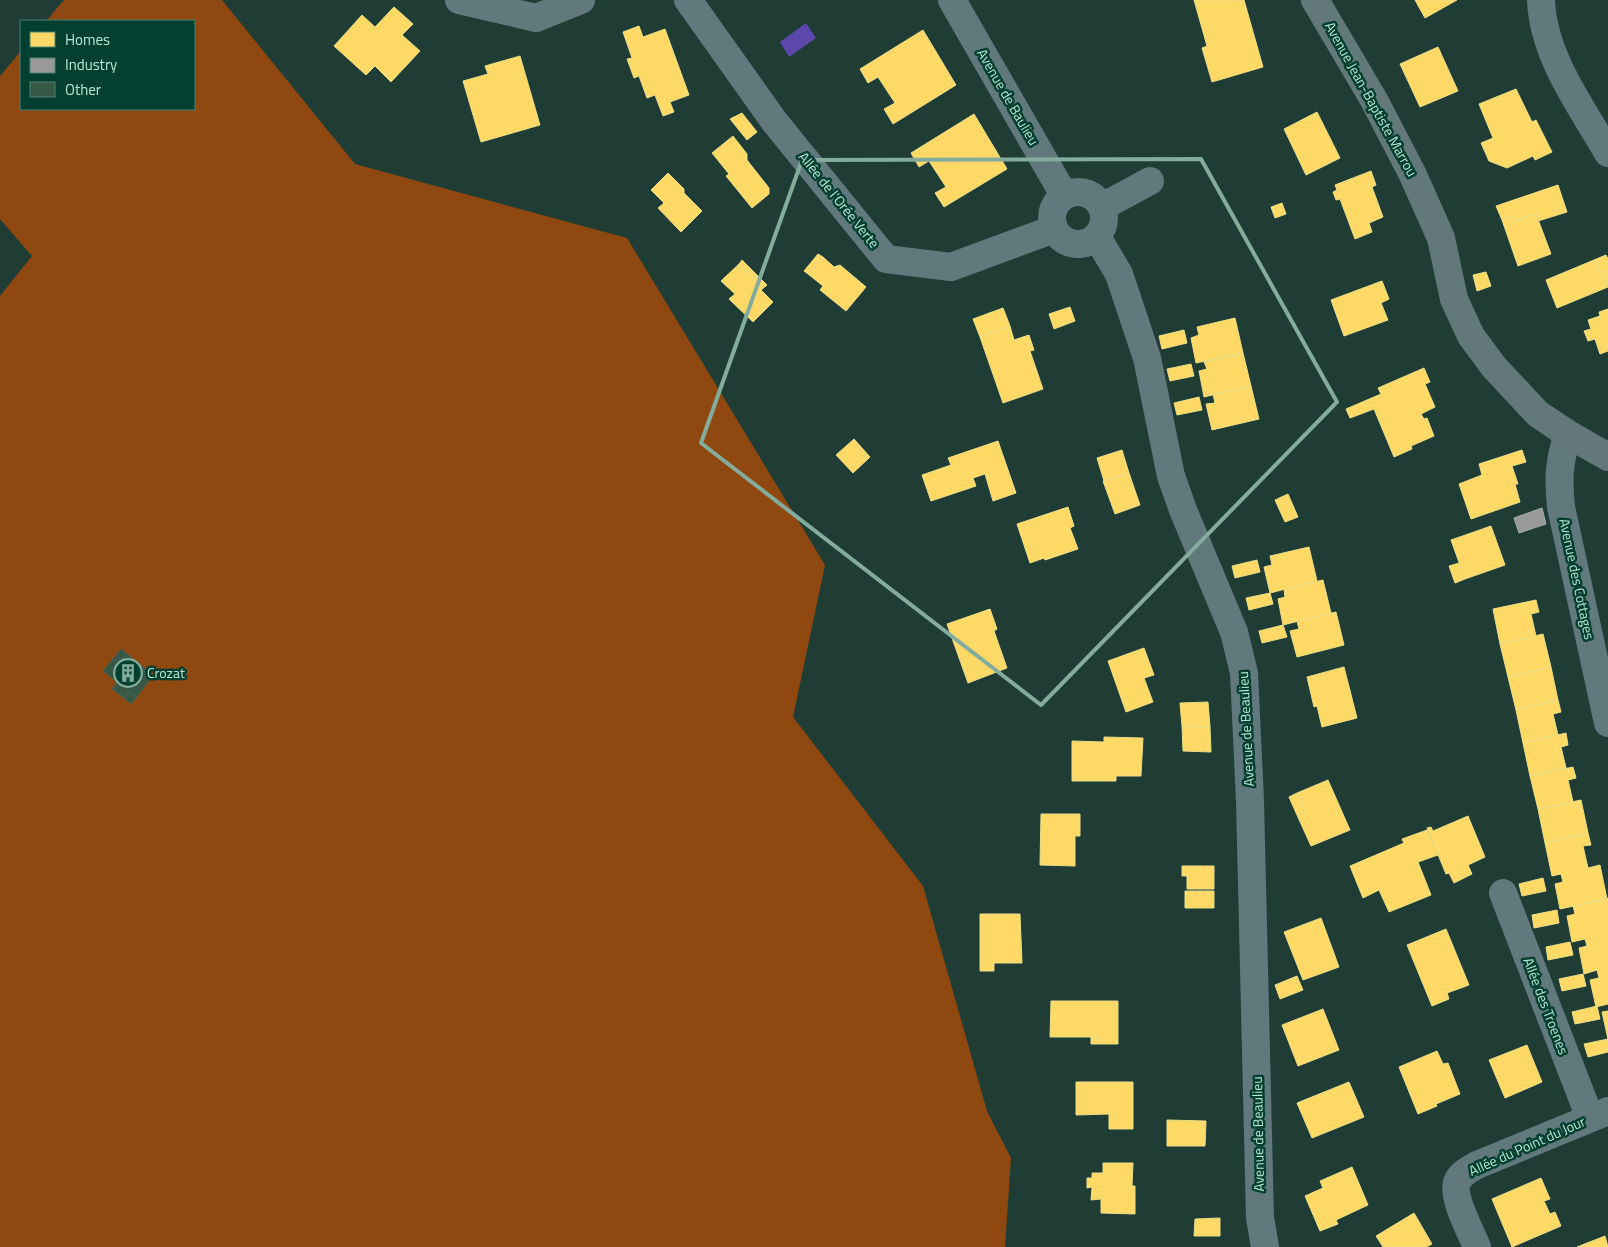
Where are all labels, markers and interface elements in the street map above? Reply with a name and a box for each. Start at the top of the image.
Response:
street label: Avenue Jean-Baptiste Marrou [1320,17,1423,180]
legend [20,20,195,110]
text: Homes [65,28,110,51]
street label: Avenue de Baulieu [972,45,1045,149]
text: Industry [65,53,117,76]
text: Other [65,78,101,101]
street label: Allée de l'Orée Verte [794,147,885,252]
street label: Avenue des Cottages [1554,516,1601,641]
building icon: Crozat [113,658,143,688]
place label: Crozat [147,662,185,683]
street label: Avenue de Beaulieu [1232,671,1259,787]
street label: Allée des Troenes [1518,954,1575,1057]
street label: Avenue de Beaulieu [1246,1076,1269,1192]
street label: Allée du Point du Jour [1465,1110,1589,1181]

